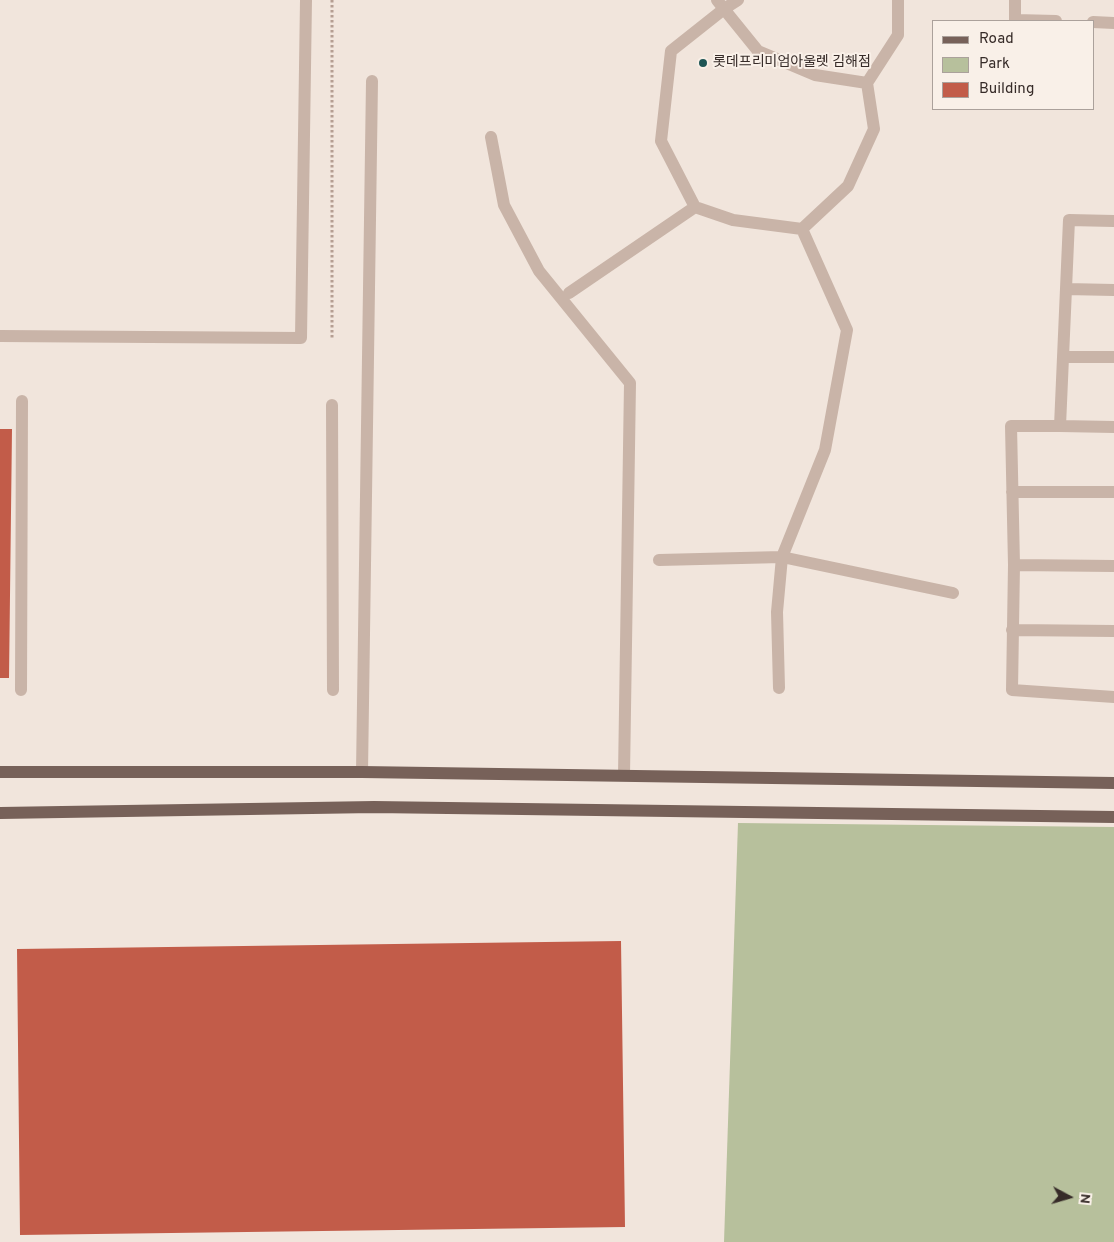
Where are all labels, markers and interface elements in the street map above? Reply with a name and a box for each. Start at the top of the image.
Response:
legend [932,20,1094,110]
text: Road [979,30,1014,49]
place label: 롯데프리미엄아울렛 김해점 [713,55,871,71]
text: Park [979,55,1010,74]
marker: 롯데프리미엄아울렛 김해점 [697,57,709,69]
text: Building [979,80,1034,99]
north arrow [1044,1172,1094,1222]
text: N [1075,1193,1093,1205]

